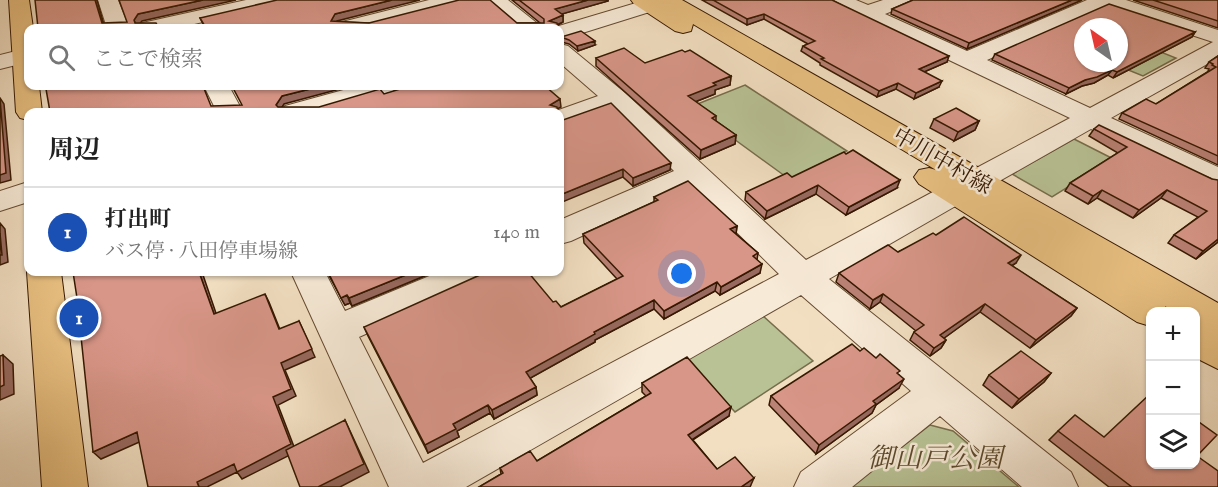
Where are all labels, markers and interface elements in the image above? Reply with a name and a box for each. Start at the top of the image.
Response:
north arrow [1074,18,1128,72]
search box [24,24,564,90]
icon: search [45,41,78,74]
text: ここで検索 [93,46,203,74]
street label: 中川中村線 [887,122,997,201]
text: 周辺 [48,134,100,167]
text: 打出町 [105,206,171,234]
text: 1 [64,220,71,245]
text: 140 m [493,220,540,245]
text: バス停 · 八田停車場線 [105,239,298,264]
your location [667,259,696,288]
pin: 1 [60,296,98,340]
map controls [1146,307,1200,469]
button: + [1146,307,1200,361]
button: − [1146,361,1200,415]
button: layers [1146,415,1200,469]
park label: 御山戸公園 [868,443,1006,477]

